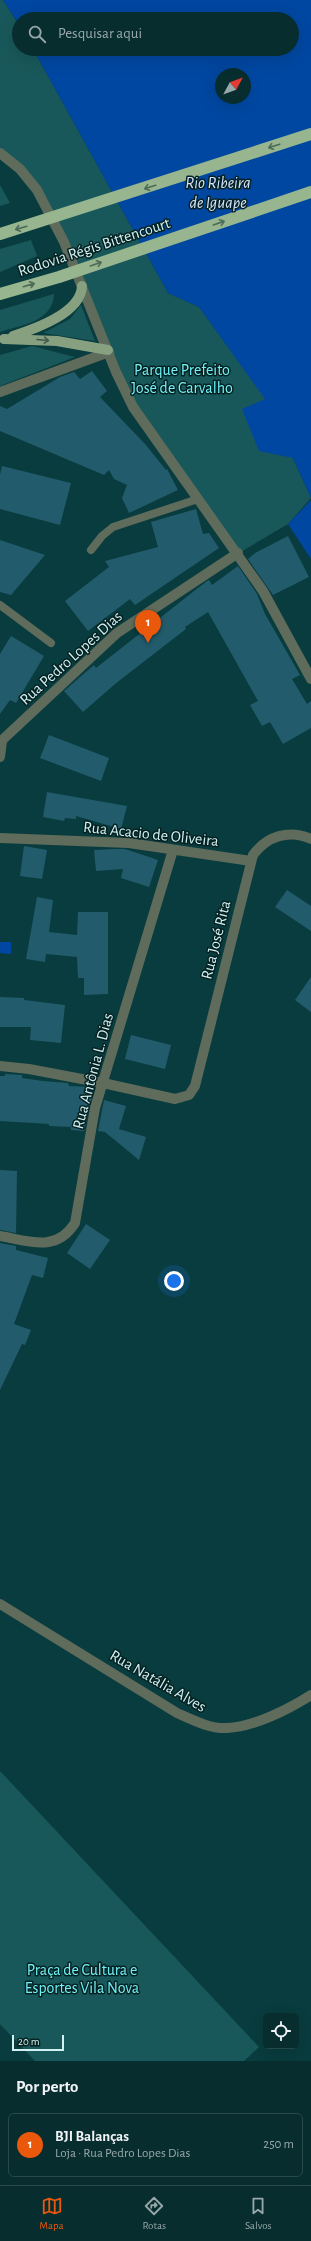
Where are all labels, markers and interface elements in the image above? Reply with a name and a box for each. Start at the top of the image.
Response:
search box [12,12,299,56]
icon: search [26,23,48,45]
text: Pesquisar aqui [58,26,142,41]
north arrow [215,68,251,104]
one-way arrow [268,143,281,150]
water label: Rio Ribeira de Iguape [185,174,251,212]
one-way arrow [145,183,157,191]
street label: Rodovia Régis Bittencourt [16,215,172,279]
one-way arrow [213,219,226,226]
one-way arrow [14,225,27,232]
one-way arrow [89,260,102,267]
one-way arrow [23,281,36,288]
one-way arrow [36,336,49,343]
park label: Parque Prefeito José de Carvalho [131,362,233,396]
street label: Rua Pedro Lopes Dias [17,608,125,708]
pin: 1 [135,610,161,643]
street label: Rua Acacio de Oliveira [82,819,220,849]
street label: Rua José Rita [199,899,233,981]
street label: Rua Antônia L. Dias [70,1011,116,1131]
your location [164,1271,184,1291]
street label: Rua Natália Alves [107,1647,209,1715]
park label: Praça de Cultura e Esportes Vila Nova [25,1962,139,1996]
map controls [263,2013,299,2049]
button: locate [263,2013,299,2049]
scale bar [12,2033,64,2052]
text: 20 m [18,2036,39,2047]
text: Por perto [16,2078,79,2095]
text: BJI Balanças [55,2129,129,2144]
text: 1 [28,2138,32,2151]
text: 250 m [263,2138,294,2151]
text: Loja · Rua Pedro Lopes Dias [55,2147,190,2160]
tab: Mapa [39,2195,64,2232]
tab: Rotas [142,2195,166,2232]
tab: Salvos [245,2195,272,2232]

